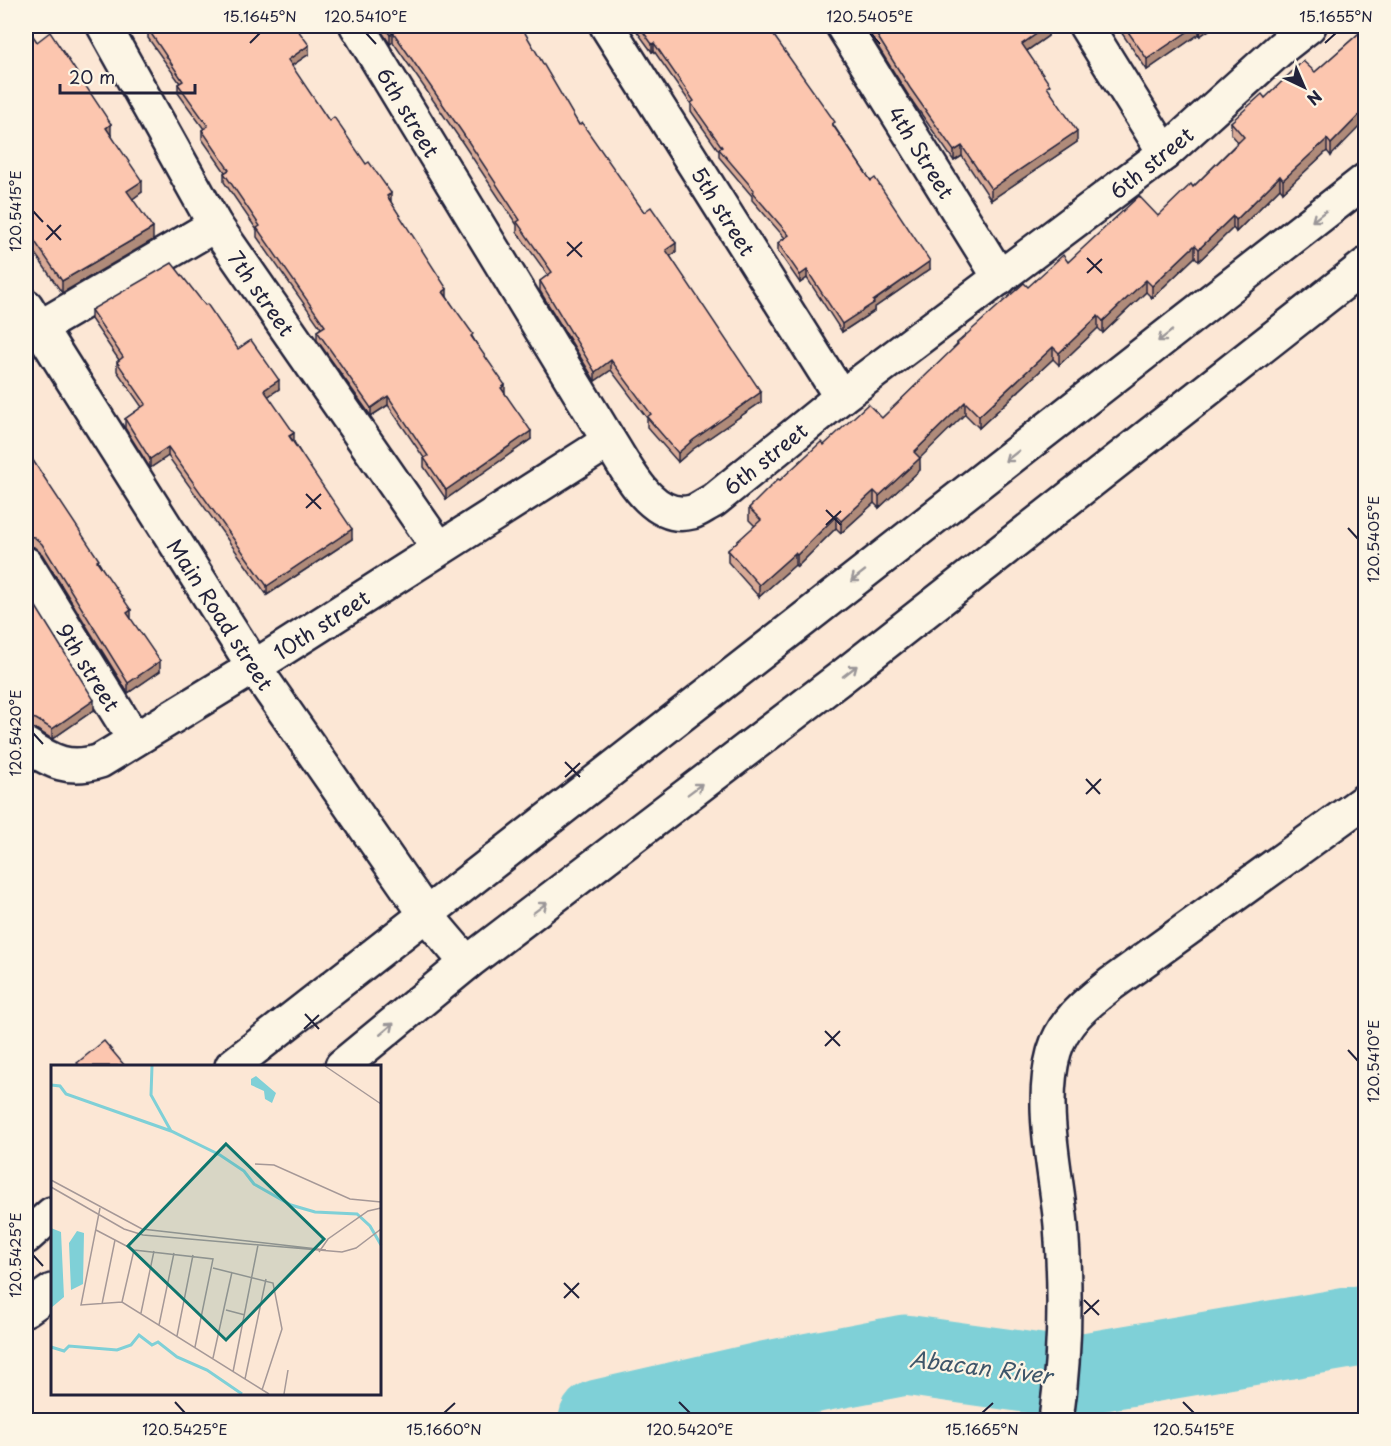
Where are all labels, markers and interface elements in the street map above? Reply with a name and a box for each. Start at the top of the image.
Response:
text: 15.1645°N [223,4,297,27]
text: 120.5410°E [325,4,407,27]
text: 120.5405°E [827,4,913,27]
text: 15.1655°N [1299,4,1373,27]
scale bar [60,57,195,95]
north arrow [1274,57,1334,117]
street label: 6th street [370,61,448,163]
text: 20 m [69,63,115,90]
text: N [1302,85,1328,112]
street label: 4th Street [881,99,963,205]
street label: 6th street [1102,118,1200,206]
street label: 5th street [684,160,764,262]
text: 120.5415°E [3,170,26,252]
one-way arrow [1311,209,1327,222]
street label: 7th street [221,244,303,342]
one-way arrow [1158,329,1174,342]
street label: 6th street [716,414,814,502]
one-way arrow [1004,449,1020,462]
text: 120.5405°E [1361,496,1384,582]
street label: Main Road street [160,532,282,696]
one-way arrow [850,569,866,582]
street label: 10th street [267,581,375,667]
street label: 9th street [49,617,129,717]
one-way arrow [841,664,857,677]
text: 120.5420°E [3,690,26,776]
one-way arrow [686,783,702,796]
one-way arrow [532,901,548,914]
text: 120.5410°E [1361,1020,1384,1102]
one-way arrow [379,1022,394,1036]
inset map [51,1065,381,1395]
text: 120.5425°E [3,1212,26,1298]
water label: Abacan River [908,1341,1057,1391]
text: 120.5425°E [142,1417,228,1440]
text: 15.1660°N [406,1417,482,1440]
text: 120.5420°E [647,1417,733,1440]
text: 15.1665°N [945,1417,1019,1440]
text: 120.5415°E [1153,1417,1235,1440]

